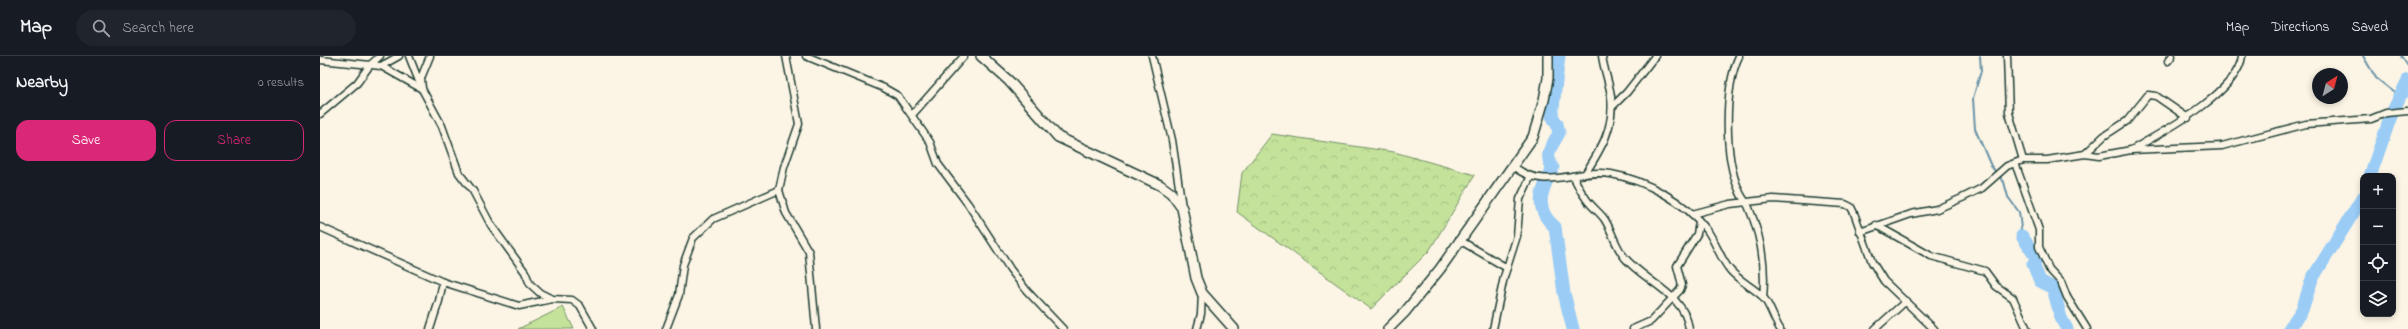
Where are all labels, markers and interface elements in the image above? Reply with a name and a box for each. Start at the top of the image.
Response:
search box [76,10,356,46]
text: Map [20,14,52,41]
icon: search [90,17,112,39]
text: Search here [122,17,194,39]
text: Map [2226,17,2249,38]
text: Directions [2271,17,2329,38]
text: Saved [2351,17,2388,38]
north arrow [2312,68,2348,104]
text: Nearby [16,70,68,95]
text: 0 results [258,73,304,92]
button: Save [16,120,156,161]
button: Share [164,120,304,161]
map controls [2360,173,2396,317]
button: + [2360,173,2396,209]
button: − [2360,209,2396,245]
button: locate [2360,245,2396,281]
button: layers [2360,281,2396,317]

